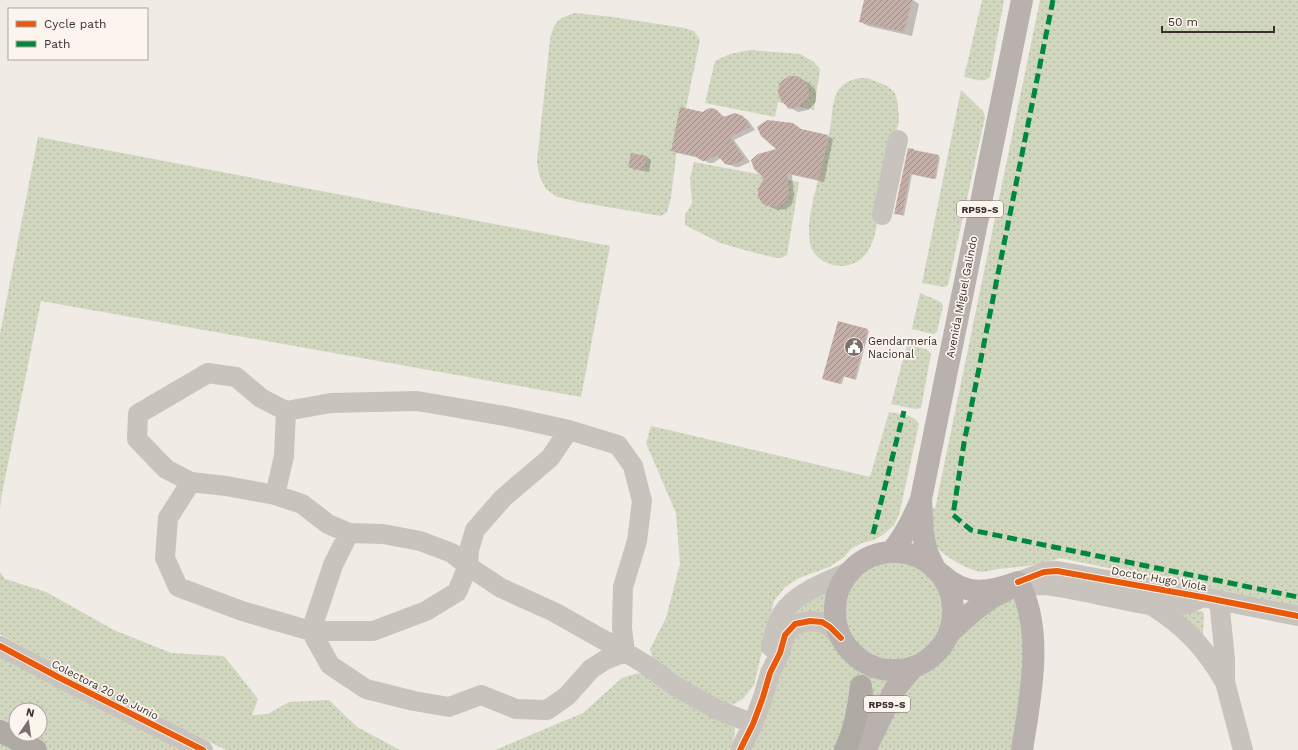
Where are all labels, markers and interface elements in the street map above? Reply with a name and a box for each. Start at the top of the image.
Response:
legend [8,8,148,60]
scale bar [1162,8,1274,34]
text: 50 m [1168,15,1198,29]
text: Cycle path [44,17,106,31]
text: Path [44,37,70,51]
road number: RP59-S [957,201,1003,217]
street label: Avenida Miguel Galindo [944,235,980,359]
place label: Gendarmería Nacional [868,335,937,361]
public building icon: Gendarmería Nacional [843,336,865,358]
street label: Doctor Hugo Viola [1110,564,1208,594]
street label: Colectora 20 de Junio [49,657,161,723]
road number: RP59-S [864,696,910,712]
north arrow [8,702,48,742]
text: N [25,705,36,720]

